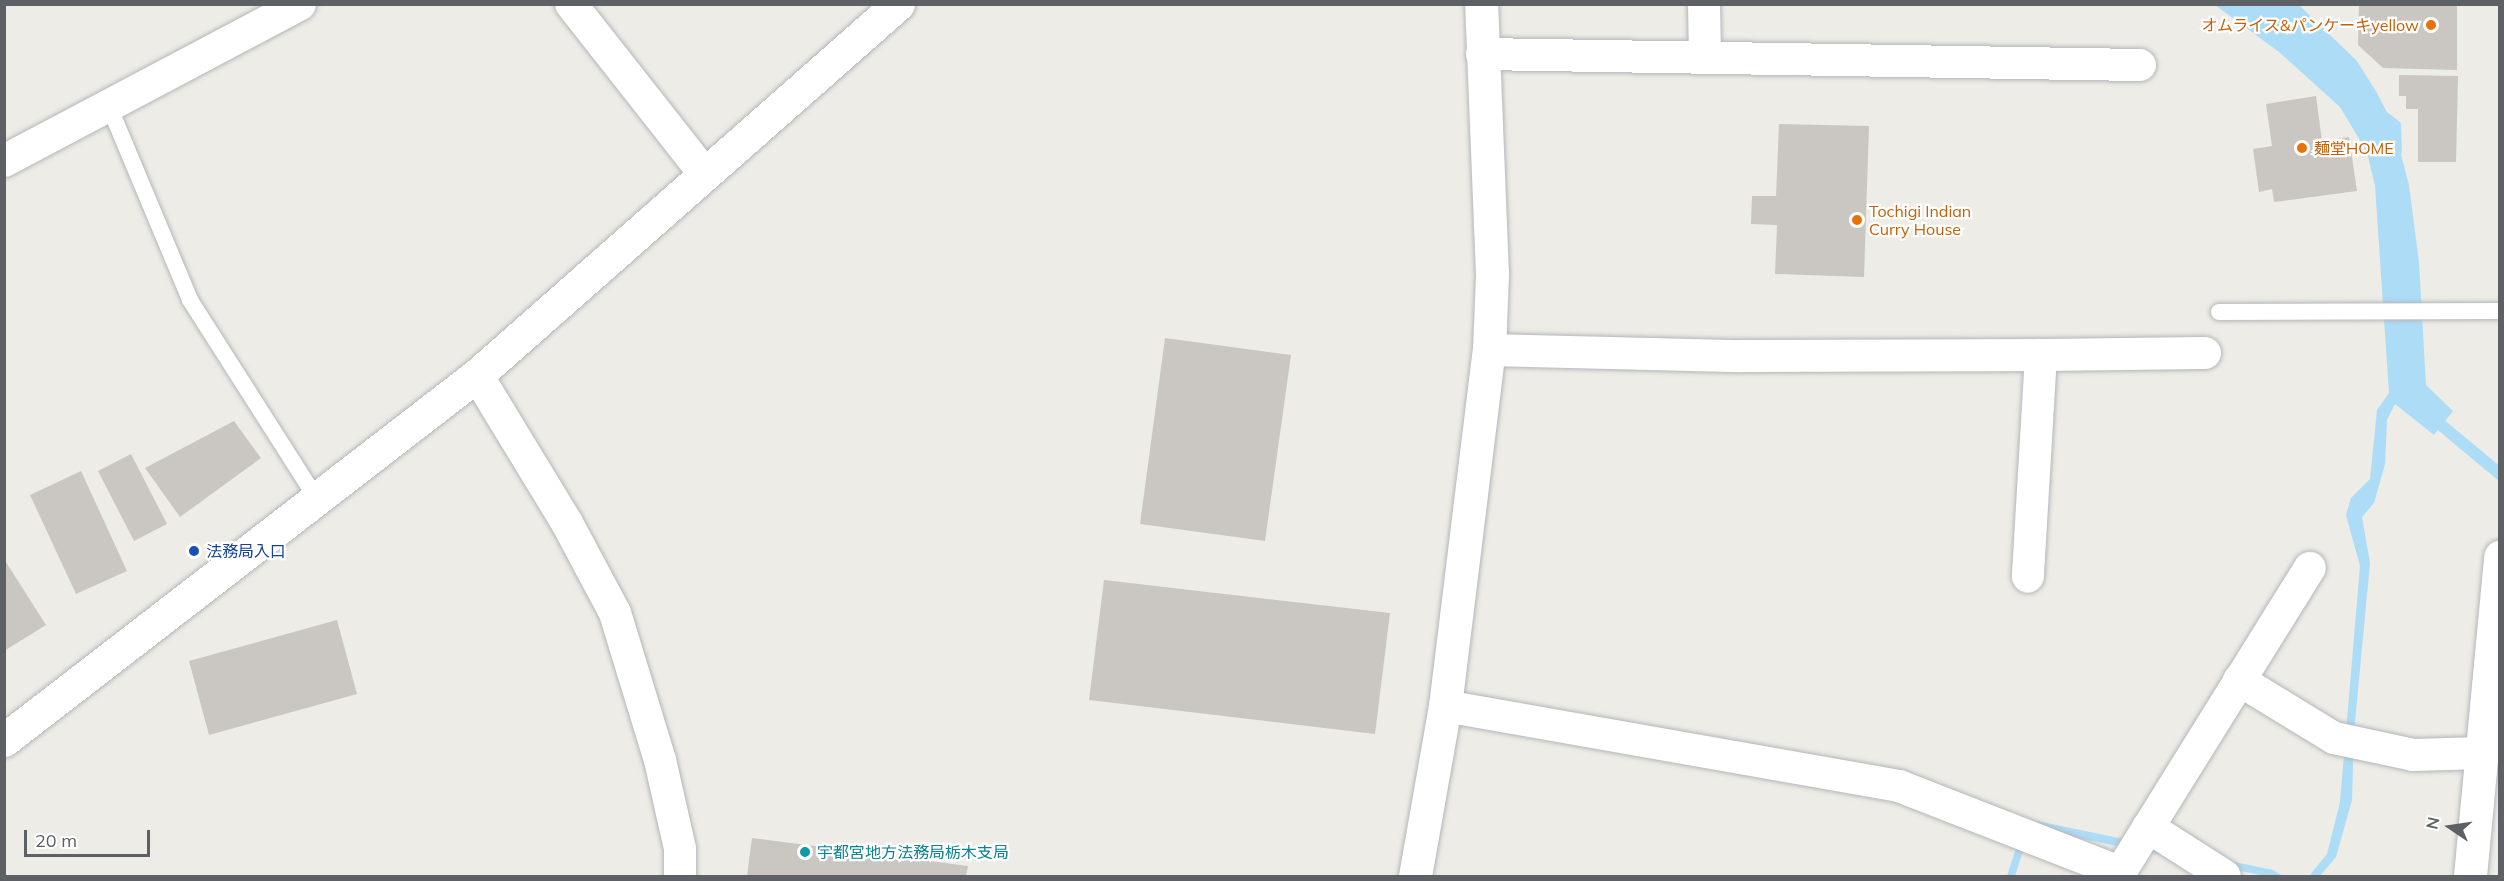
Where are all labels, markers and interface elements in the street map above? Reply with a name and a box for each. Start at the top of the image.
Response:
place label: オムライス&パンケーキyellow [2201,15,2419,35]
marker: オムライス&パンケーキyellow [2424,18,2438,32]
place label: 麺堂HOME [2314,138,2394,158]
marker: 麺堂HOME [2295,141,2309,155]
place label: Tochigi Indian Curry House [1869,201,1971,239]
marker: Tochigi Indian Curry House [1850,213,1864,227]
place label: 法務局入口 [206,541,286,561]
marker: 法務局入口 [187,544,201,558]
north arrow [2420,797,2480,857]
text: N [2421,815,2444,831]
scale bar [27,818,153,856]
text: 20 m [35,829,77,852]
place label: 宇都宮地方法務局栃木支局 [817,842,1009,862]
marker: 宇都宮地方法務局栃木支局 [798,845,812,859]

